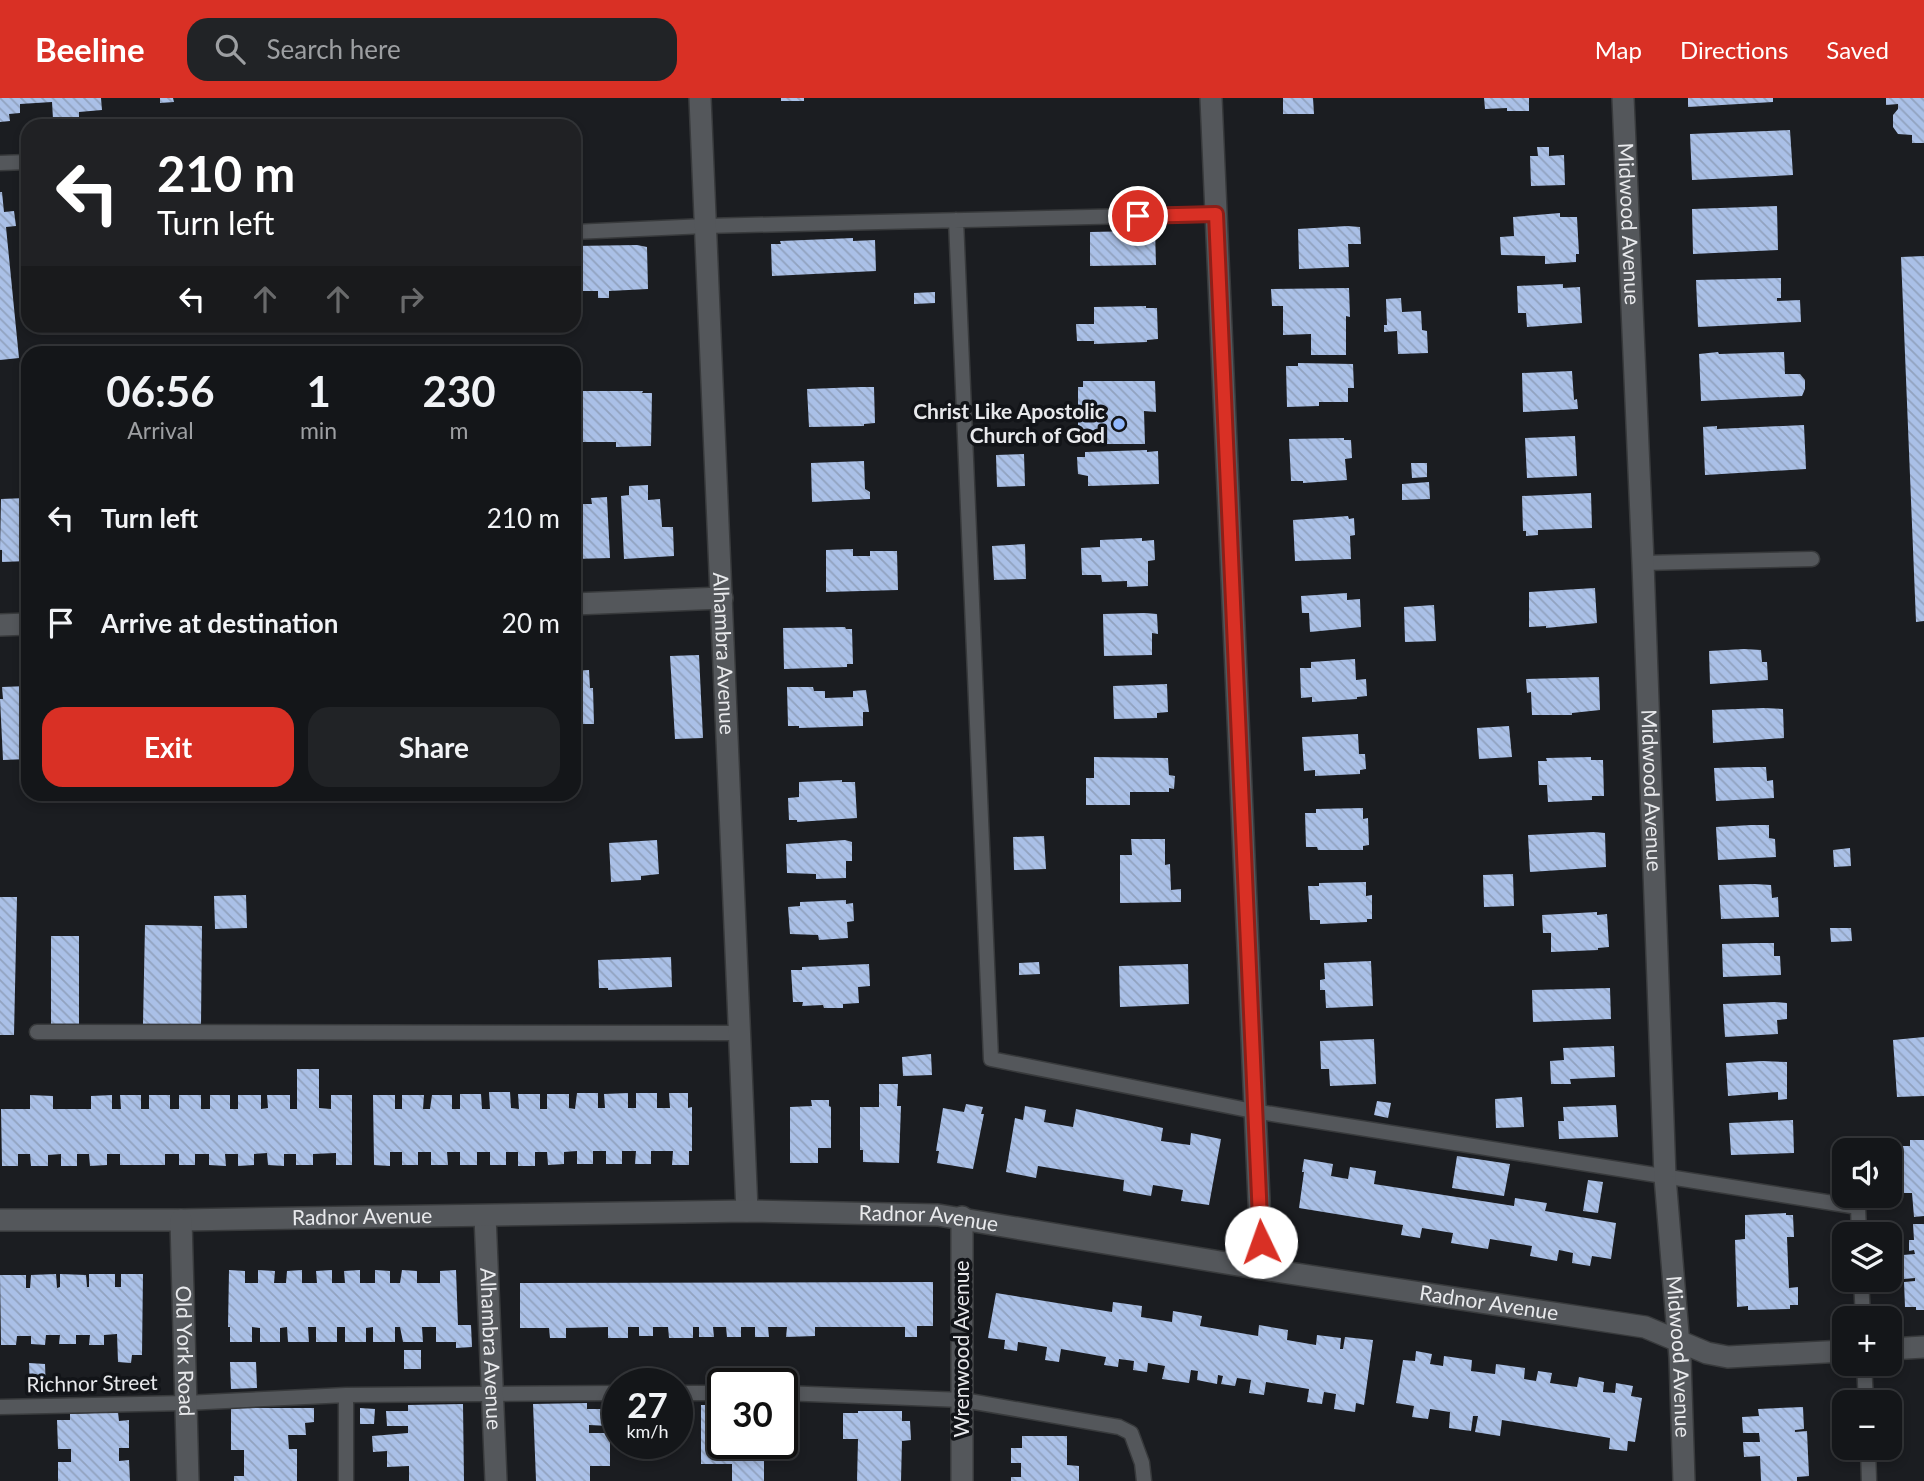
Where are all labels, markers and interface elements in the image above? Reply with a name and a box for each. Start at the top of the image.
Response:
search box [187,18,677,81]
text: Beeline [35,29,145,69]
icon: search [211,30,249,68]
text: Search here [267,33,401,65]
text: Map [1595,35,1642,64]
text: Directions [1680,35,1788,64]
text: Saved [1826,35,1889,64]
street label: Midwood Avenue [1614,142,1646,305]
text: 210 m [157,144,295,202]
icon: left [42,147,133,238]
pin [1108,186,1168,246]
icon: arrive [1119,197,1157,235]
text: Turn left [157,203,274,242]
icon: left [173,280,211,318]
icon: ahead [246,280,284,318]
icon: ahead [319,280,357,318]
icon: right [392,280,430,318]
text: 06:56 [106,366,215,416]
text: 1 [306,366,331,416]
text: 230 [423,366,496,416]
place label: Christ Like Apostolic Church of God [913,398,1105,447]
text: Arrival [127,416,194,444]
text: min [300,416,337,444]
text: m [450,416,469,444]
marker: Christ Like Apostolic Church of God [1111,416,1127,432]
icon: left [42,499,80,537]
text: Turn left [101,502,198,534]
text: 210 m [487,502,560,534]
street label: Alhambra Avenue [709,572,741,735]
icon: arrive [42,604,80,642]
text: Arrive at destination [101,607,338,639]
text: 20 m [502,607,560,639]
button: Exit [42,707,294,787]
button: Share [308,707,560,787]
street label: Midwood Avenue [1637,709,1668,872]
map controls [1832,1138,1902,1460]
button: sound [1832,1138,1902,1208]
street label: Radnor Avenue [859,1199,1001,1236]
street label: Radnor Avenue [292,1202,432,1229]
position arrow [1224,1205,1298,1279]
button: layers [1832,1222,1902,1292]
street label: Wrenwood Avenue [948,1261,973,1437]
street label: Alhambra Avenue [476,1267,508,1431]
street label: Midwood Avenue [1662,1274,1697,1438]
street label: Radnor Avenue [1418,1279,1560,1325]
street label: Old York Road [172,1285,200,1417]
button: + [1832,1306,1902,1376]
speed limit sign: 30 [707,1368,798,1459]
street label: Richnor Street [26,1369,158,1396]
text: 27 [627,1383,668,1425]
button: − [1832,1390,1902,1460]
text: km/h [626,1420,669,1442]

